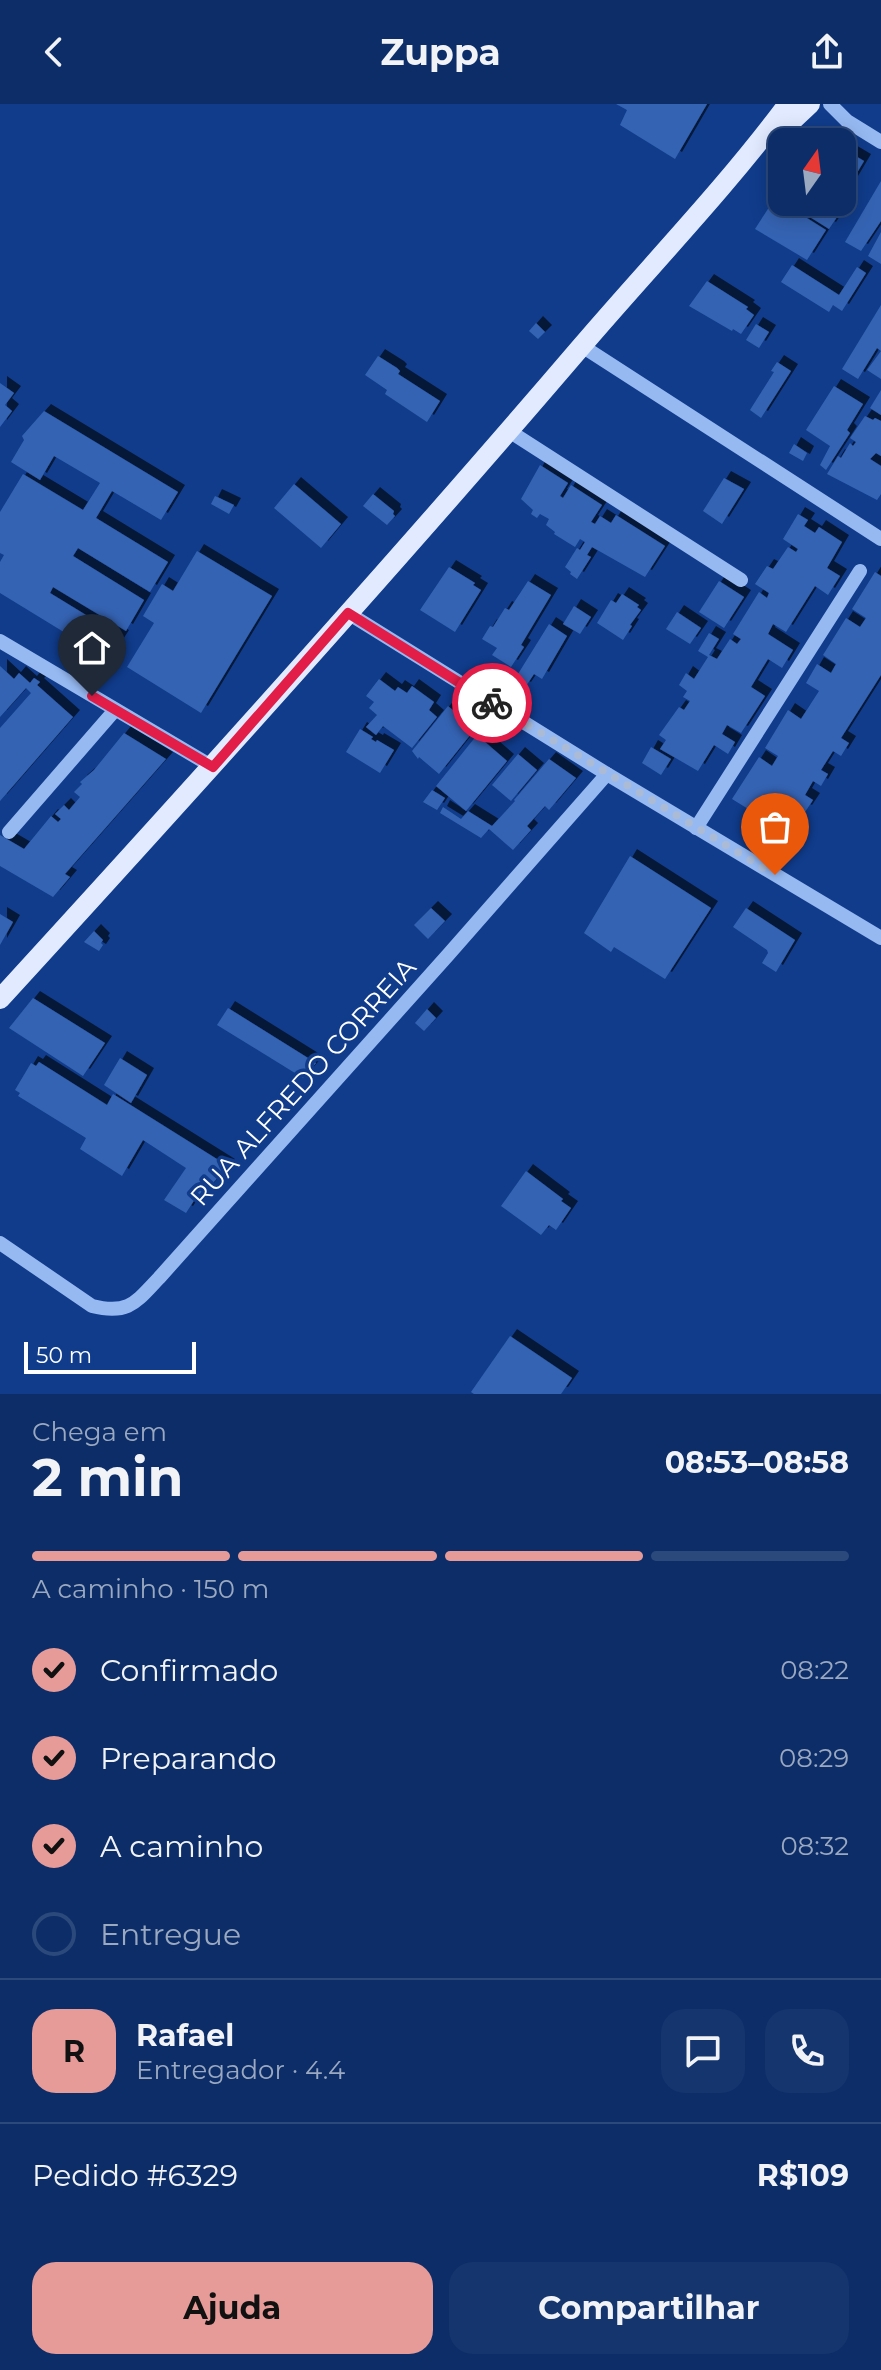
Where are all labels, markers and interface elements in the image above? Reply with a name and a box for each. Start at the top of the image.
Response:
icon: back [32,30,76,74]
text: Zuppa [380,30,501,74]
icon: share [805,30,849,74]
north arrow [768,128,856,216]
map controls [768,128,856,216]
pin [58,614,126,696]
icon: home [70,626,114,670]
courier [452,663,532,743]
icon: bike [470,681,514,725]
pin [741,793,809,875]
icon: bag [753,805,797,849]
street label: RUA ALFREDO CORREIA [183,951,423,1212]
scale bar [24,1338,196,1374]
text: 50 m [36,1342,92,1369]
text: Chega em [32,1416,167,1448]
text: 08:53–08:58 [665,1444,849,1481]
text: 2 min [32,1446,184,1509]
text: A caminho · 150 m [32,1573,269,1605]
icon: check [32,1648,76,1692]
text: Confirmado [100,1652,278,1689]
text: 08:22 [780,1654,849,1686]
icon: check [32,1736,76,1780]
text: Preparando [100,1740,277,1777]
text: 08:29 [779,1742,849,1774]
icon: check [32,1824,76,1868]
text: A caminho [100,1828,263,1865]
text: 08:32 [780,1830,849,1862]
text: Entregue [100,1916,241,1953]
button: chat [661,2009,745,2093]
button: phone [765,2009,849,2093]
text: Rafael [136,2017,234,2054]
text: R [63,2033,85,2070]
text: Entregador · 4.4 [136,2054,345,2086]
text: Pedido #6329 [32,2157,238,2194]
text: R$109 [757,2157,849,2194]
button: Ajuda [32,2262,433,2354]
button: Compartilhar [449,2262,849,2354]

